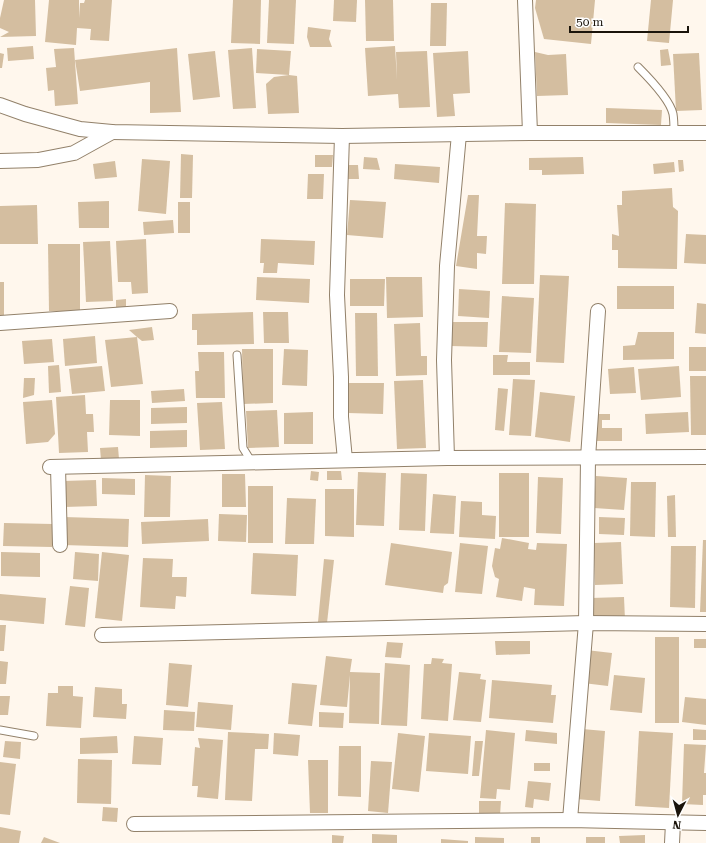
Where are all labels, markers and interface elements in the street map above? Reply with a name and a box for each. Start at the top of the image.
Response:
scale bar [570,8,688,34]
text: 50 m [576,15,603,29]
north arrow [658,795,698,835]
text: N [672,817,682,831]

